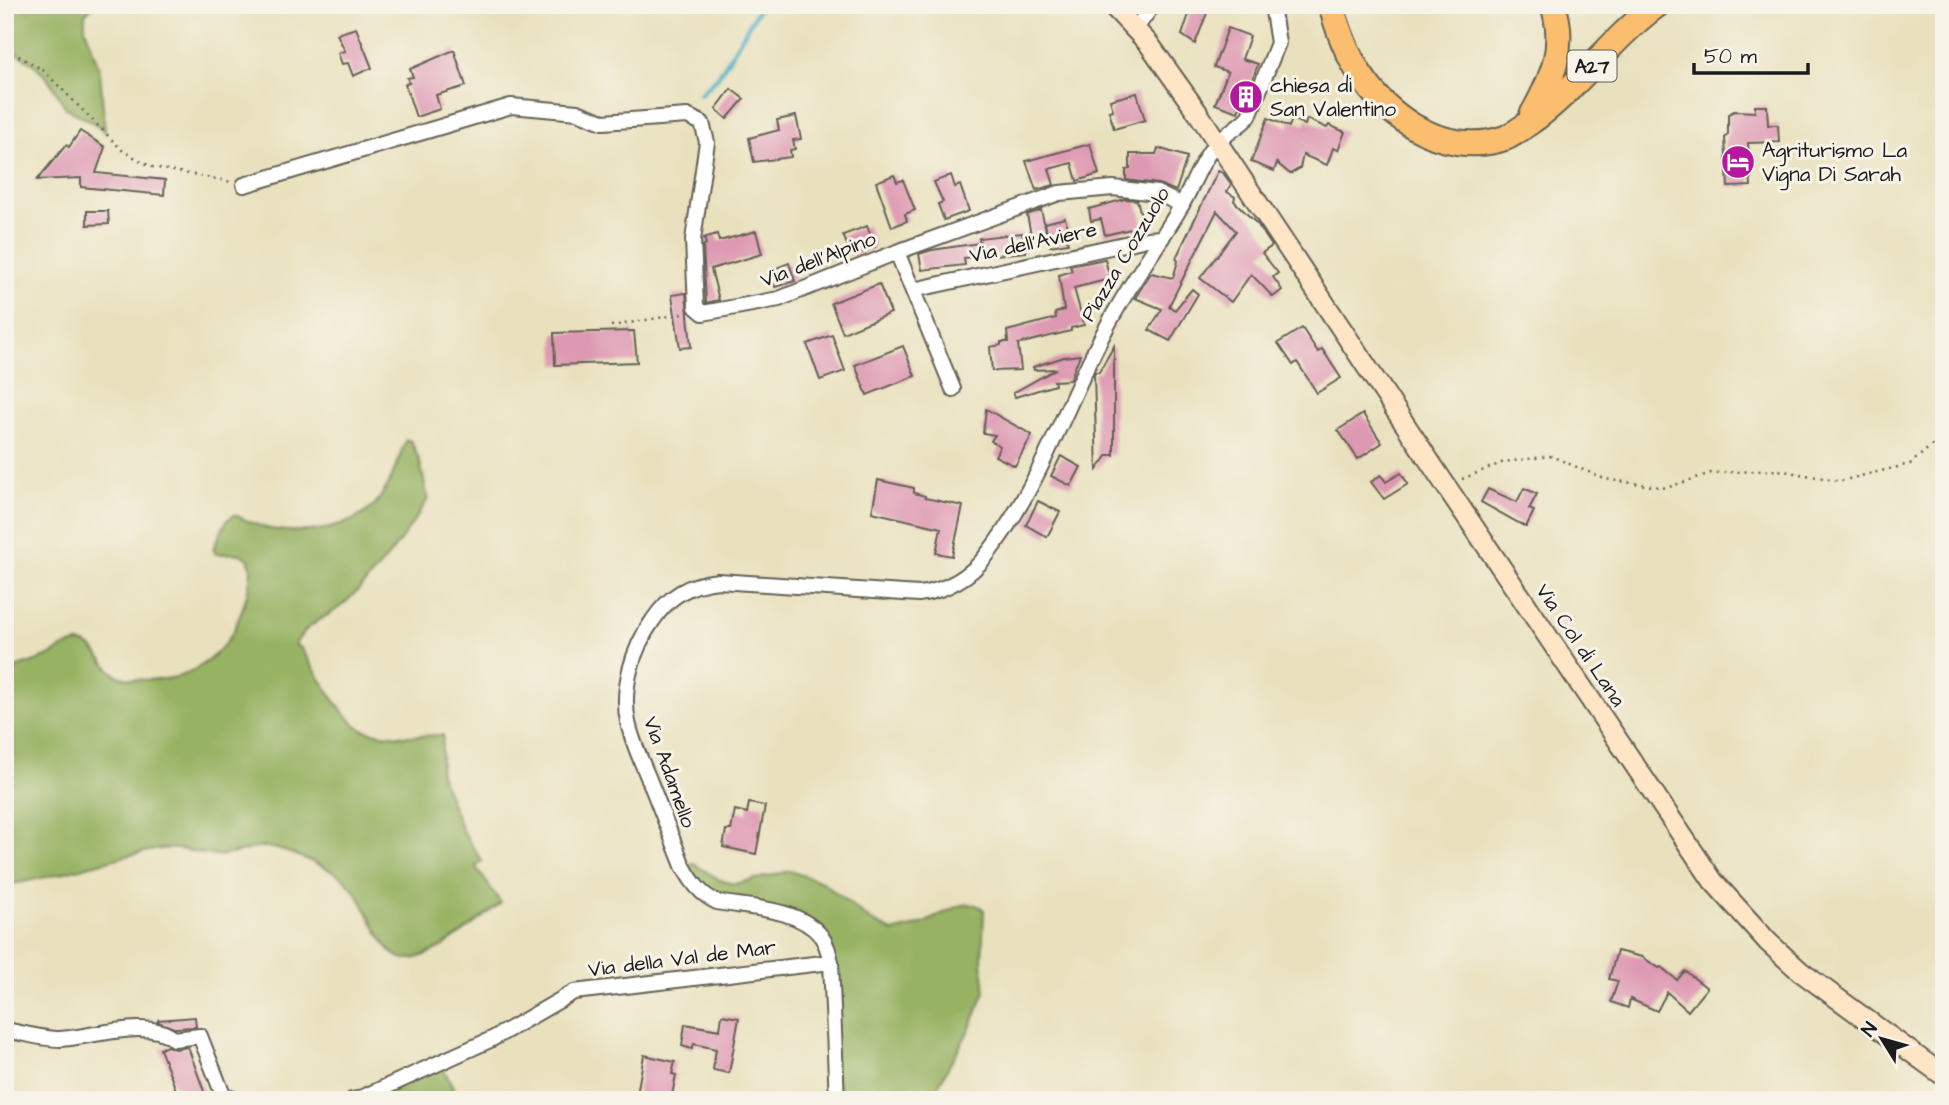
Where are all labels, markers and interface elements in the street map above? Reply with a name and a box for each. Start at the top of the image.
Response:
scale bar [1694,32,1807,76]
text: 50 m [1704,42,1758,71]
road number: A27 [1568,50,1616,82]
place label: chiesa di San Valentino [1270,71,1396,124]
building icon: chiesa di San Valentino [1227,78,1265,116]
place label: Agriturismo La Vigna Di Sarah [1762,136,1908,191]
hotel icon: Agriturismo La Vigna Di Sarah [1719,143,1757,181]
street label: Piazza Cozzuolo [1074,181,1177,327]
street label: Via dell'Aviere [967,215,1099,270]
street label: Via dell'Alpino [756,224,881,296]
street label: Via Col di Lana [1529,578,1633,713]
street label: Via Adamello [636,712,703,832]
street label: Via della Val de Mar [586,933,778,984]
north arrow [1848,1004,1918,1074]
text: N [1855,1017,1884,1043]

